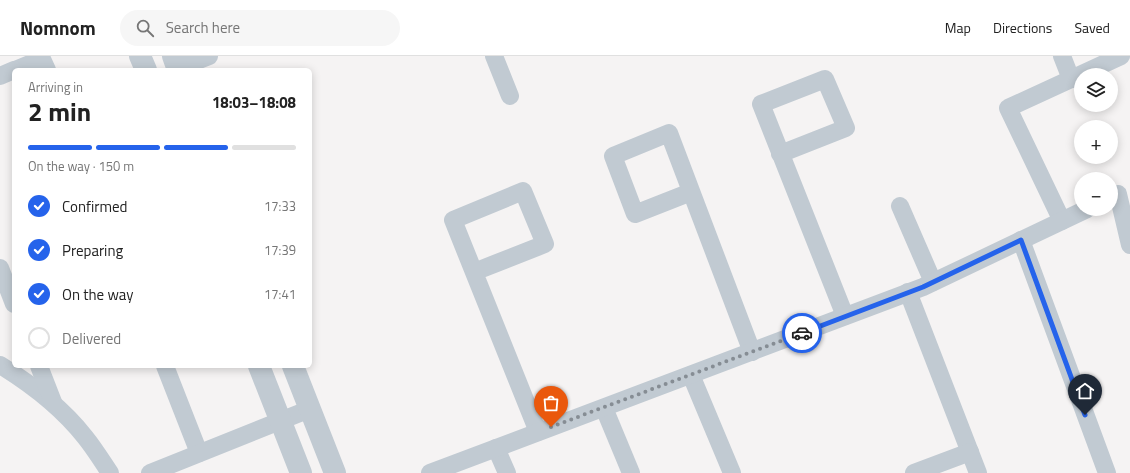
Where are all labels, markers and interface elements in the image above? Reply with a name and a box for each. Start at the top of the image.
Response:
search box [120,10,400,46]
text: Nomnom [20,13,96,42]
text: Search here [166,16,240,39]
icon: search [134,17,156,39]
text: Map [945,17,971,38]
text: Directions [993,17,1052,38]
text: Saved [1074,17,1110,38]
map controls [1074,68,1118,216]
button: layers [1074,68,1118,112]
text: Arriving in [28,77,83,97]
text: 18:03–18:08 [212,91,296,114]
text: 2 min [28,92,91,131]
button: + [1074,120,1118,164]
text: On the way · 150 m [28,156,134,176]
button: − [1074,172,1118,216]
icon: check [28,195,50,217]
text: Confirmed [62,195,127,218]
text: 17:33 [264,196,296,216]
icon: check [28,239,50,261]
text: Preparing [62,239,123,262]
text: 17:39 [264,240,296,260]
icon: check [28,283,50,305]
text: On the way [62,283,134,306]
text: 17:41 [264,284,296,304]
courier [782,313,822,353]
icon: car [791,322,813,344]
text: Delivered [62,327,121,350]
pin [1068,374,1102,415]
icon: home [1074,380,1096,402]
pin [534,386,568,427]
icon: bag [540,392,562,414]

